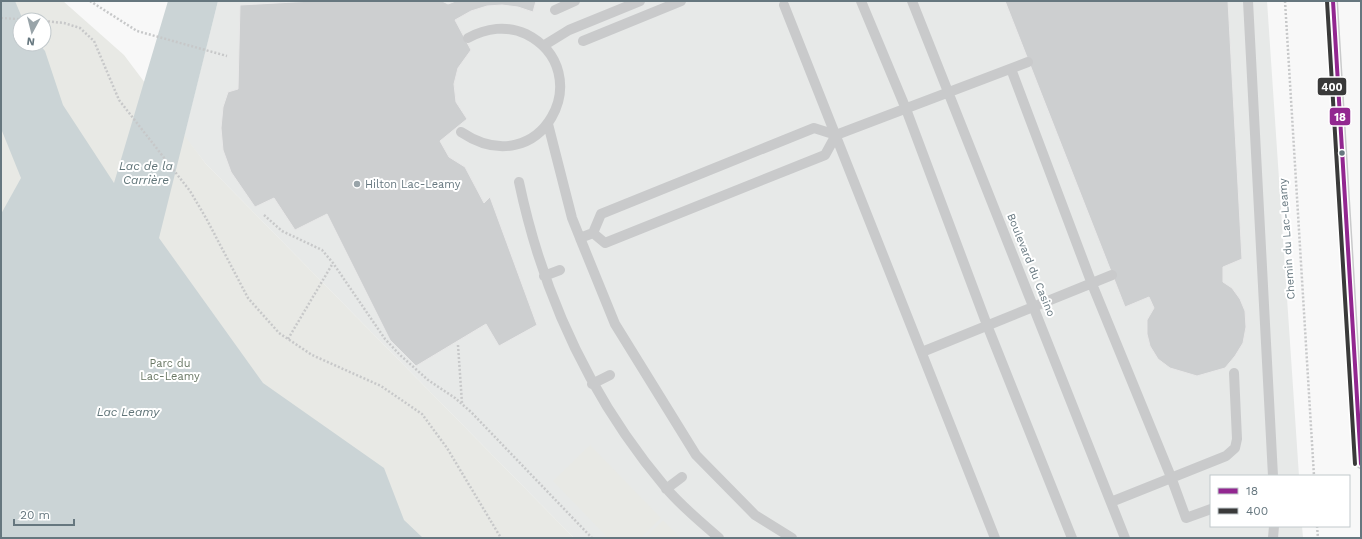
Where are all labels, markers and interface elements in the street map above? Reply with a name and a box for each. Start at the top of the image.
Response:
north arrow [12,12,52,52]
text: N [26,34,36,48]
line badge: 400 [1317,77,1347,96]
text: 400 [1321,81,1343,94]
line badge: 18 [1329,107,1351,126]
text: 18 [1334,111,1346,124]
unlabelled marker [1337,148,1347,158]
water label: Lac de la Carrière [119,159,174,187]
place label: Hilton Lac-Leamy [365,178,461,191]
street label: Chemin du Lac-Leamy [1276,178,1298,300]
marker: Hilton Lac-Leamy [352,179,362,189]
street label: Boulevard du Casino [1004,211,1058,319]
park label: Parc du Lac-Leamy [140,357,200,383]
water label: Lac Leamy [97,405,160,419]
legend [1210,475,1350,527]
text: 18 [1246,484,1258,498]
scale bar [14,501,74,527]
text: 400 [1246,504,1268,518]
text: 20 m [20,508,50,522]

